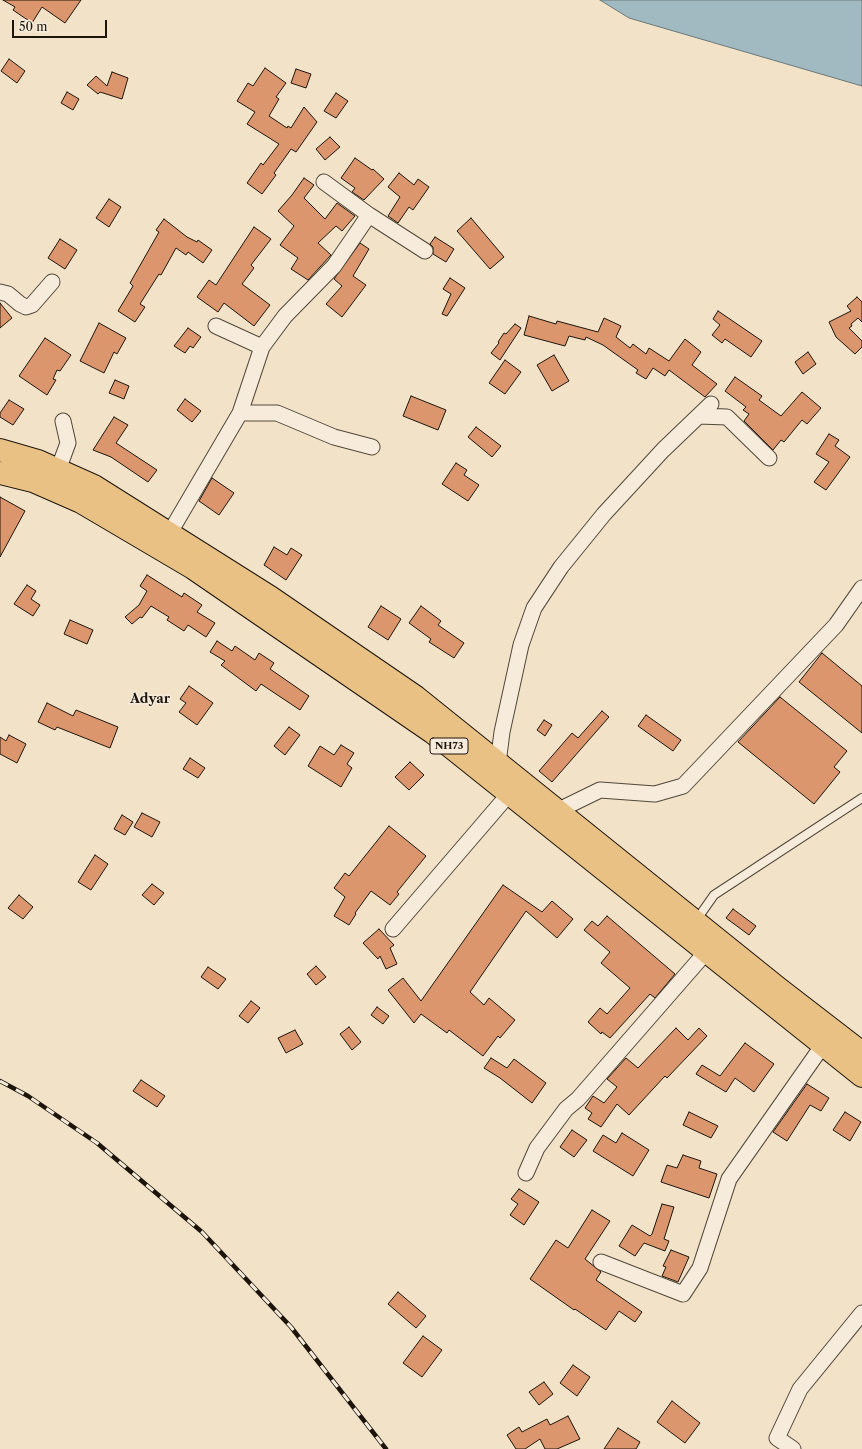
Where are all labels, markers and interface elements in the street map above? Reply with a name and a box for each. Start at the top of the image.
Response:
scale bar [14,12,109,38]
text: 50 m [19,19,48,34]
district label: Adyar [130,691,170,707]
road number: NH73 [430,738,468,754]

